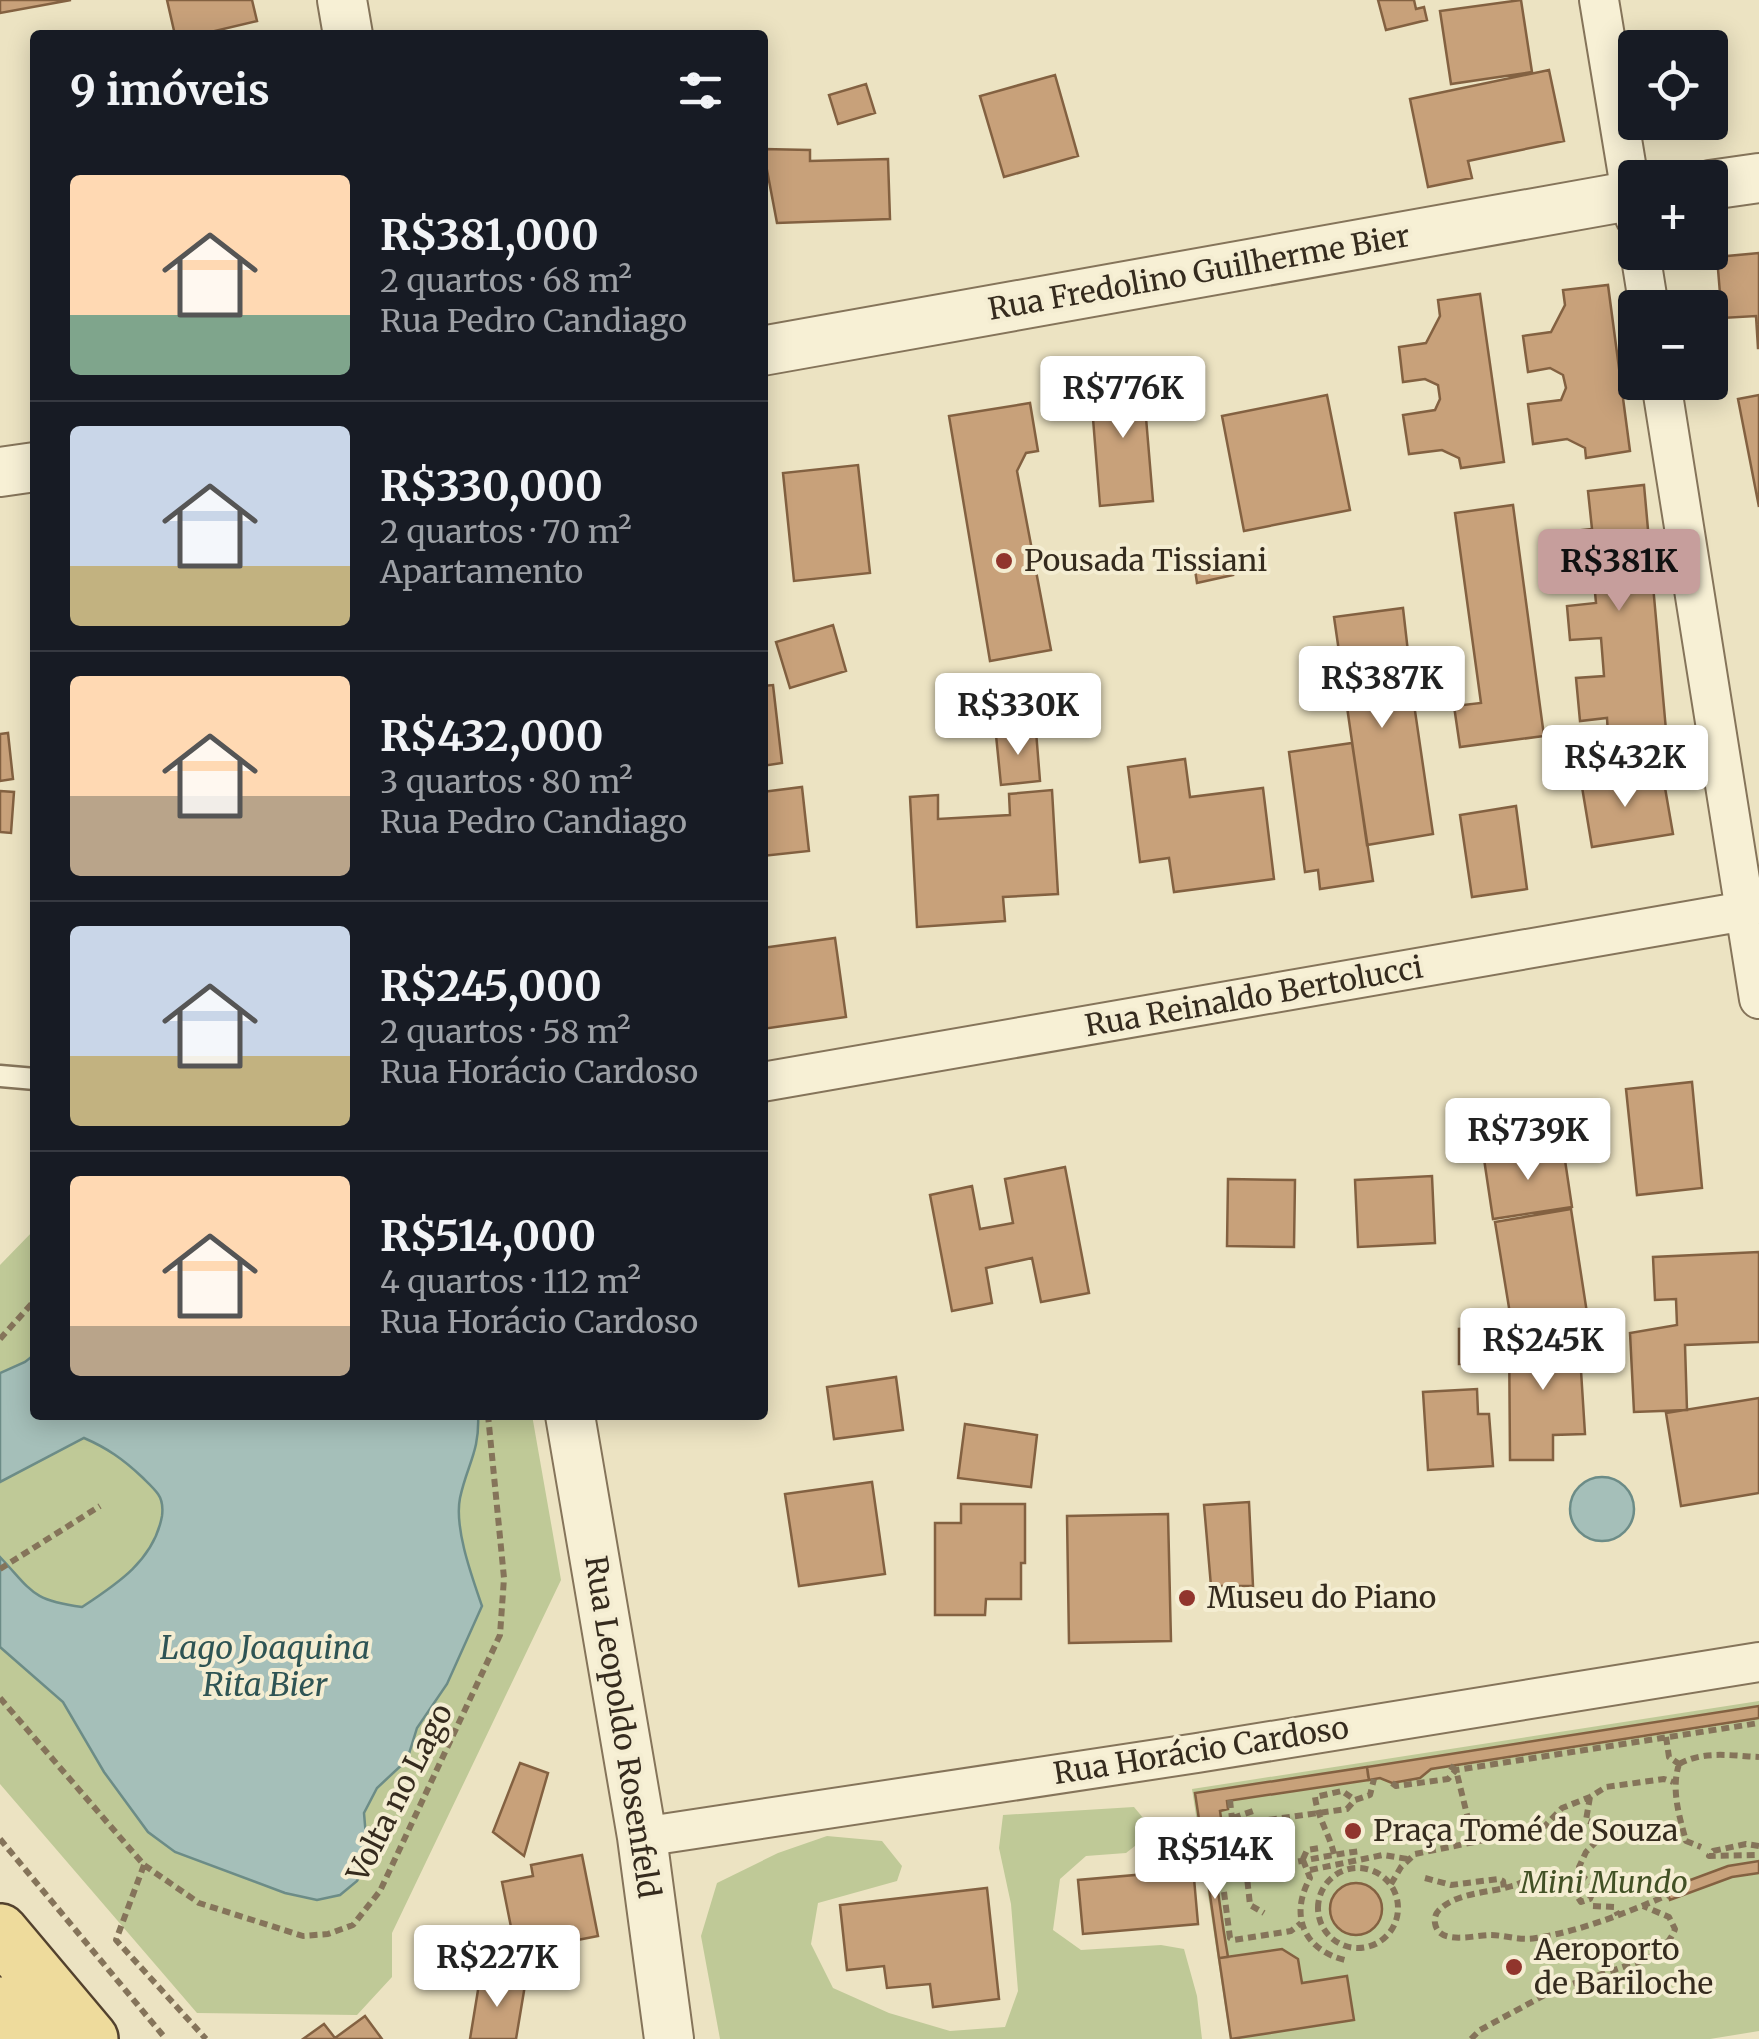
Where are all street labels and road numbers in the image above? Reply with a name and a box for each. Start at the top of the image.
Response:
street label: Rua Fredolino Guilherme Bier [985,216,1413,328]
street label: Rua Reinaldo Bertolucci [1082,948,1426,1044]
street label: Rua Leopoldo Rosenfeld [577,1553,669,1901]
street label: Volta no Lago [338,1697,460,1889]
street label: Rua Horácio Cardoso [1051,1708,1351,1792]

